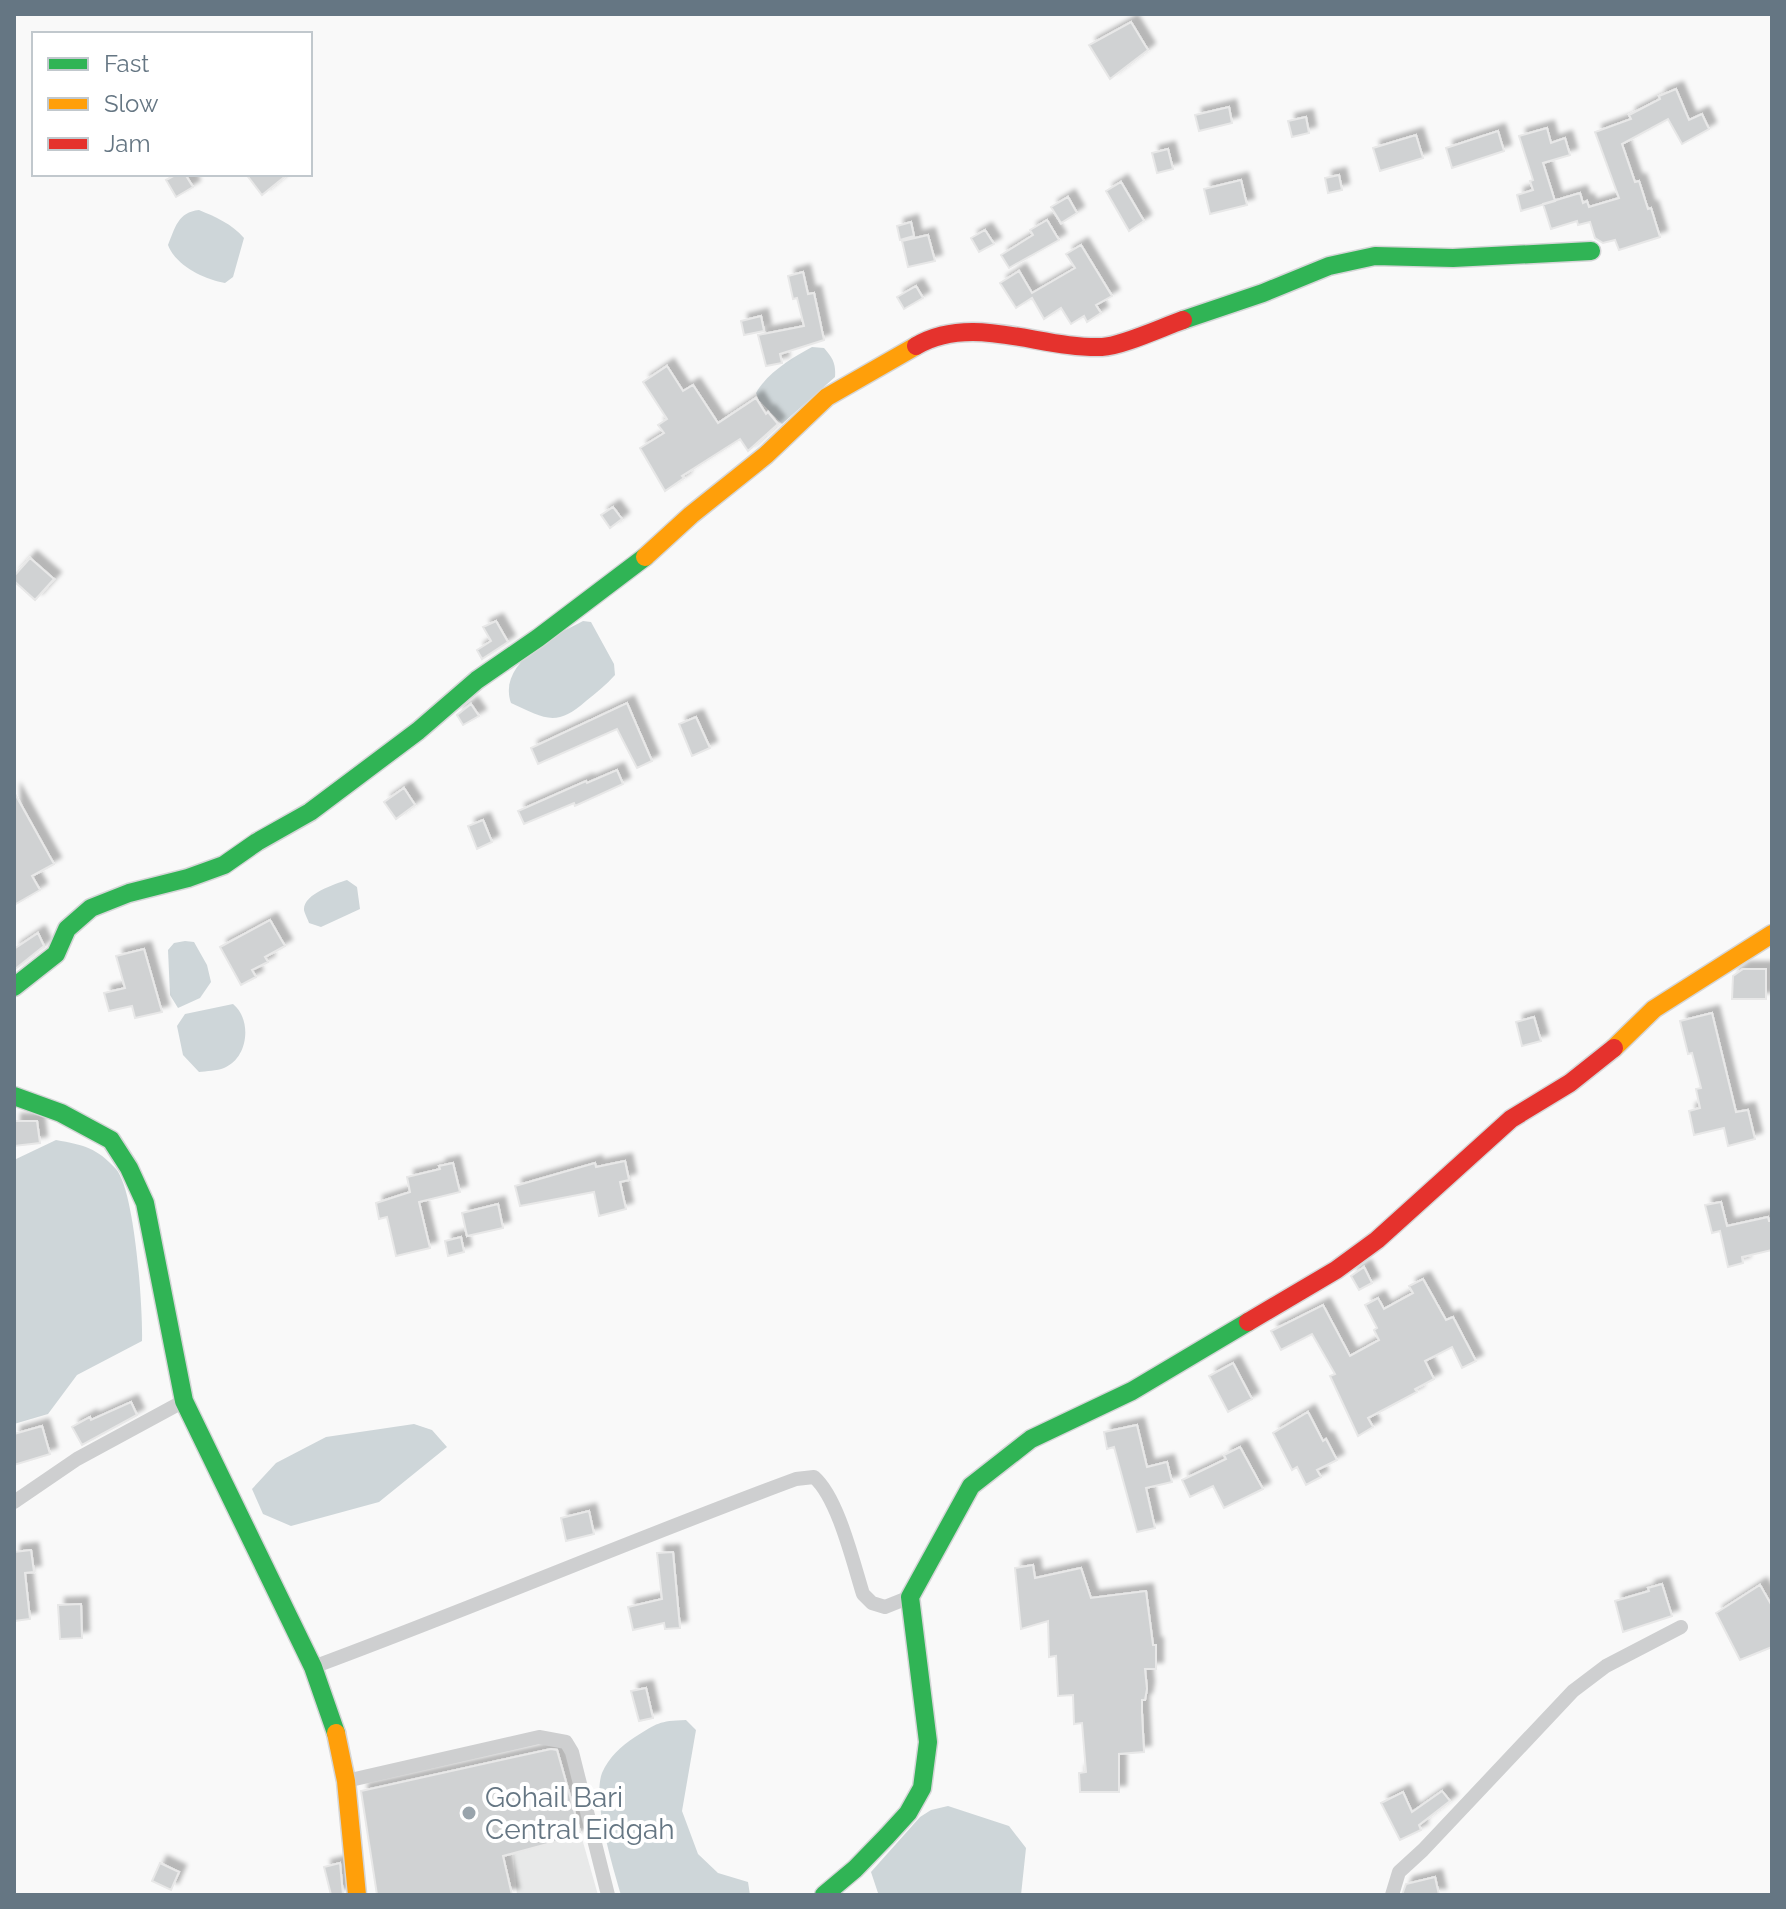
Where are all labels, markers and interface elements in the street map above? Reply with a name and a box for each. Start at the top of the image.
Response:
legend [32,32,312,176]
text: Fast [104,49,149,78]
text: Slow [104,89,159,118]
text: Jam [104,129,150,158]
place label: Gohail Bari Central Eidgah [485,1781,675,1846]
marker: Gohail Bari Central Eidgah [460,1804,478,1822]

